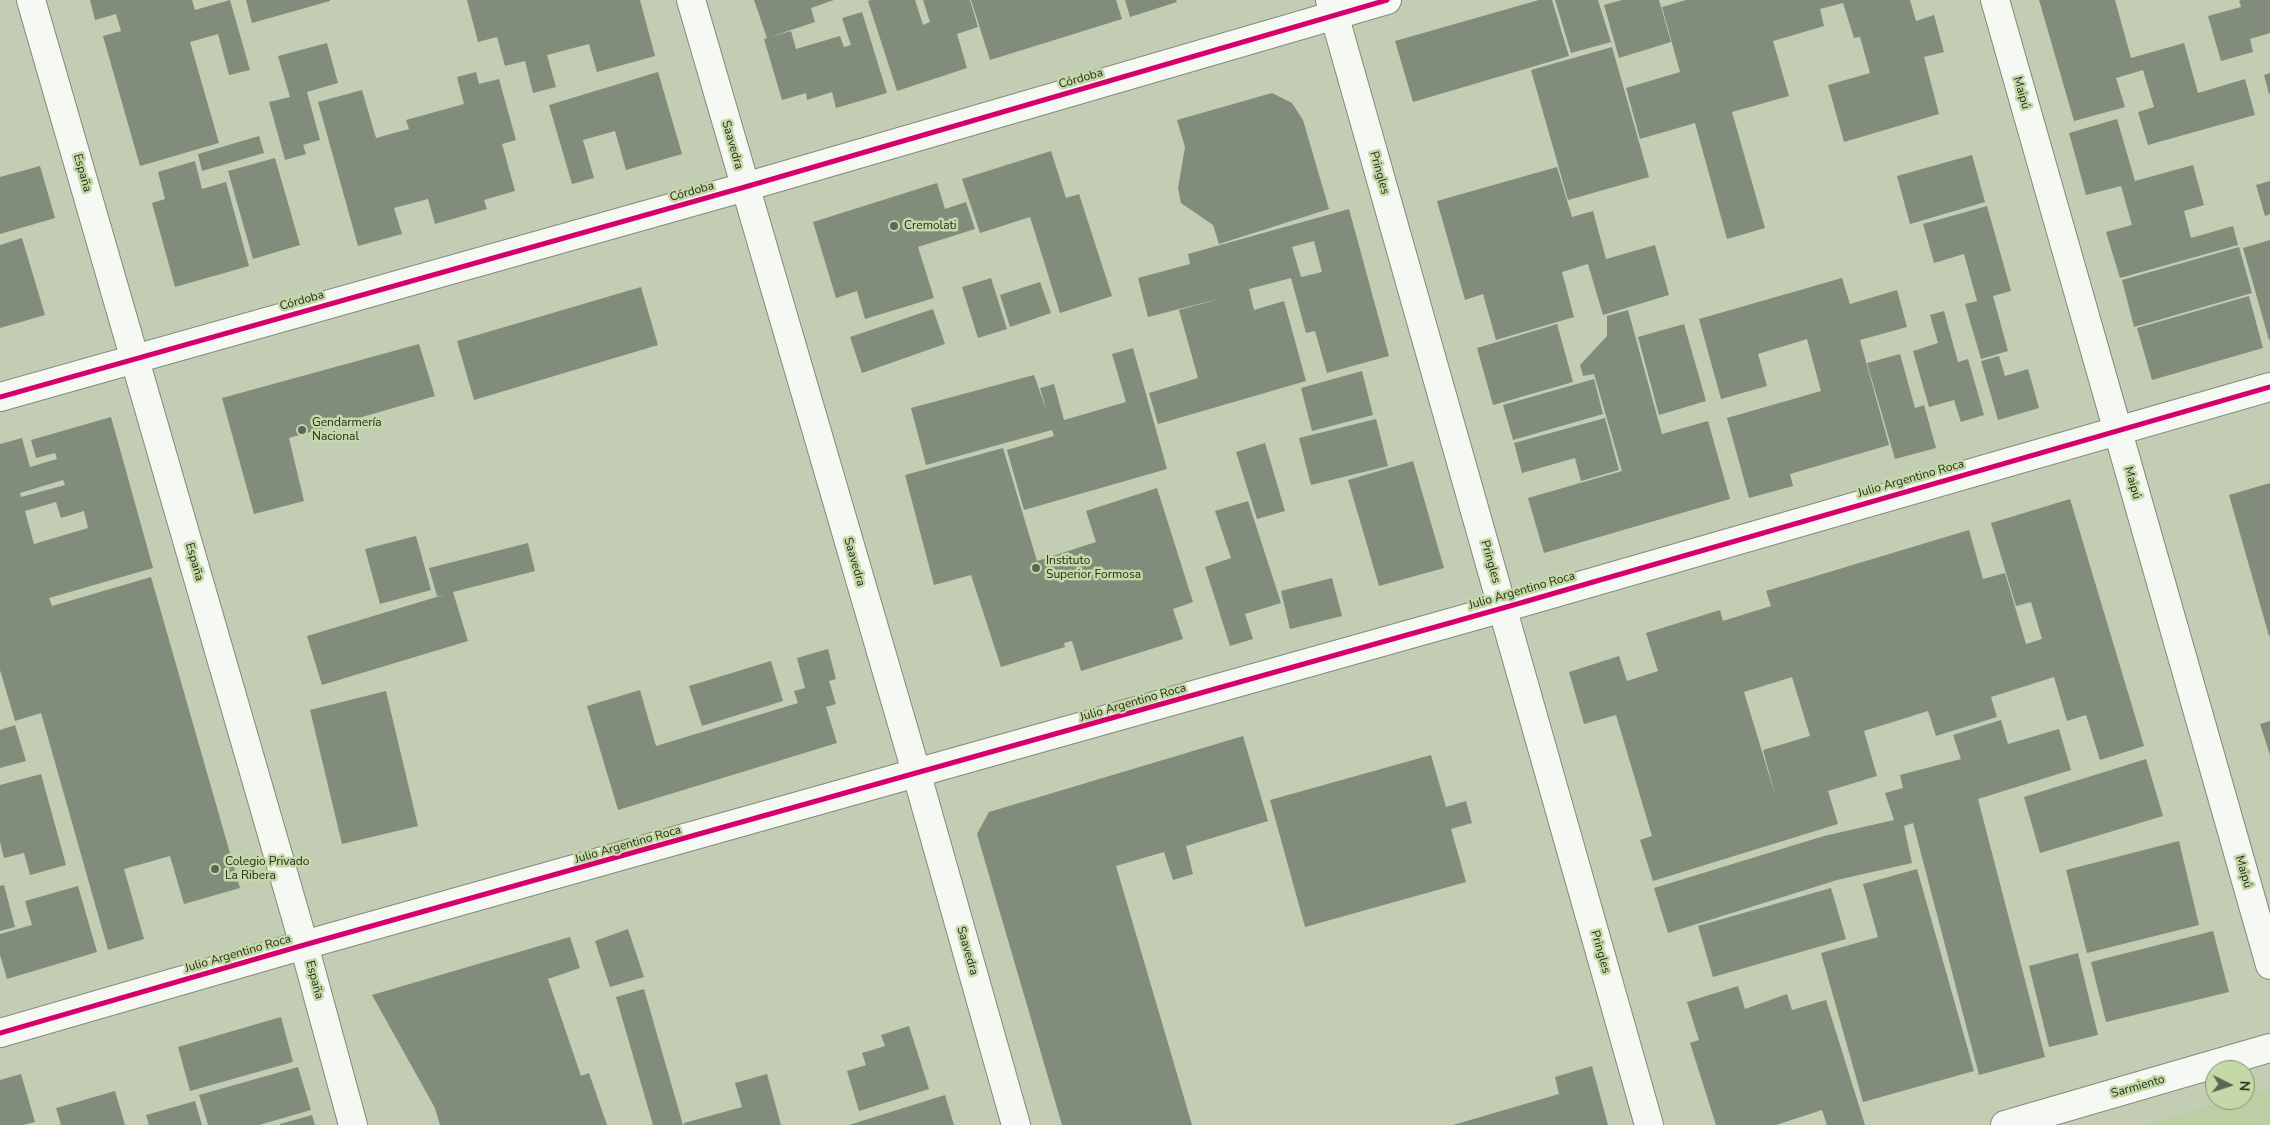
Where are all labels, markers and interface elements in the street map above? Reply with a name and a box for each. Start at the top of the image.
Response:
street label: Córdoba [1057,66,1105,92]
street label: Maipú [2010,75,2032,111]
street label: Saavedra [718,119,746,171]
street label: Pringles [1366,150,1392,196]
street label: España [70,152,94,194]
street label: Córdoba [668,179,716,205]
place label: Cremolati [904,219,957,233]
marker: Cremolati [888,220,900,232]
street label: Córdoba [278,288,326,314]
place label: Gendarmería Nacional [312,416,382,444]
marker: Gendarmería Nacional [296,424,308,436]
street label: Julio Argentino Roca [1856,457,1966,501]
street label: Maipú [2121,465,2143,501]
street label: Saavedra [840,536,868,588]
street label: Pringles [1477,539,1503,585]
street label: España [182,541,206,583]
place label: Instituto Superior Formosa [1046,554,1141,582]
marker: Instituto Superior Formosa [1030,562,1042,574]
street label: Julio Argentino Roca [1467,569,1577,613]
street label: Julio Argentino Roca [1078,681,1188,725]
street label: Julio Argentino Roca [573,823,683,867]
street label: Maipú [2232,854,2254,890]
place label: Colegio Privado La Ribera [225,855,309,883]
marker: Colegio Privado La Ribera [209,863,221,875]
street label: Saavedra [953,925,981,977]
street label: Pringles [1587,929,1613,975]
street label: Julio Argentino Roca [183,932,293,976]
street label: España [302,959,326,1001]
north arrow [2205,1060,2255,1110]
street label: Sarmiento [2110,1072,2166,1102]
text: N [2235,1080,2254,1092]

